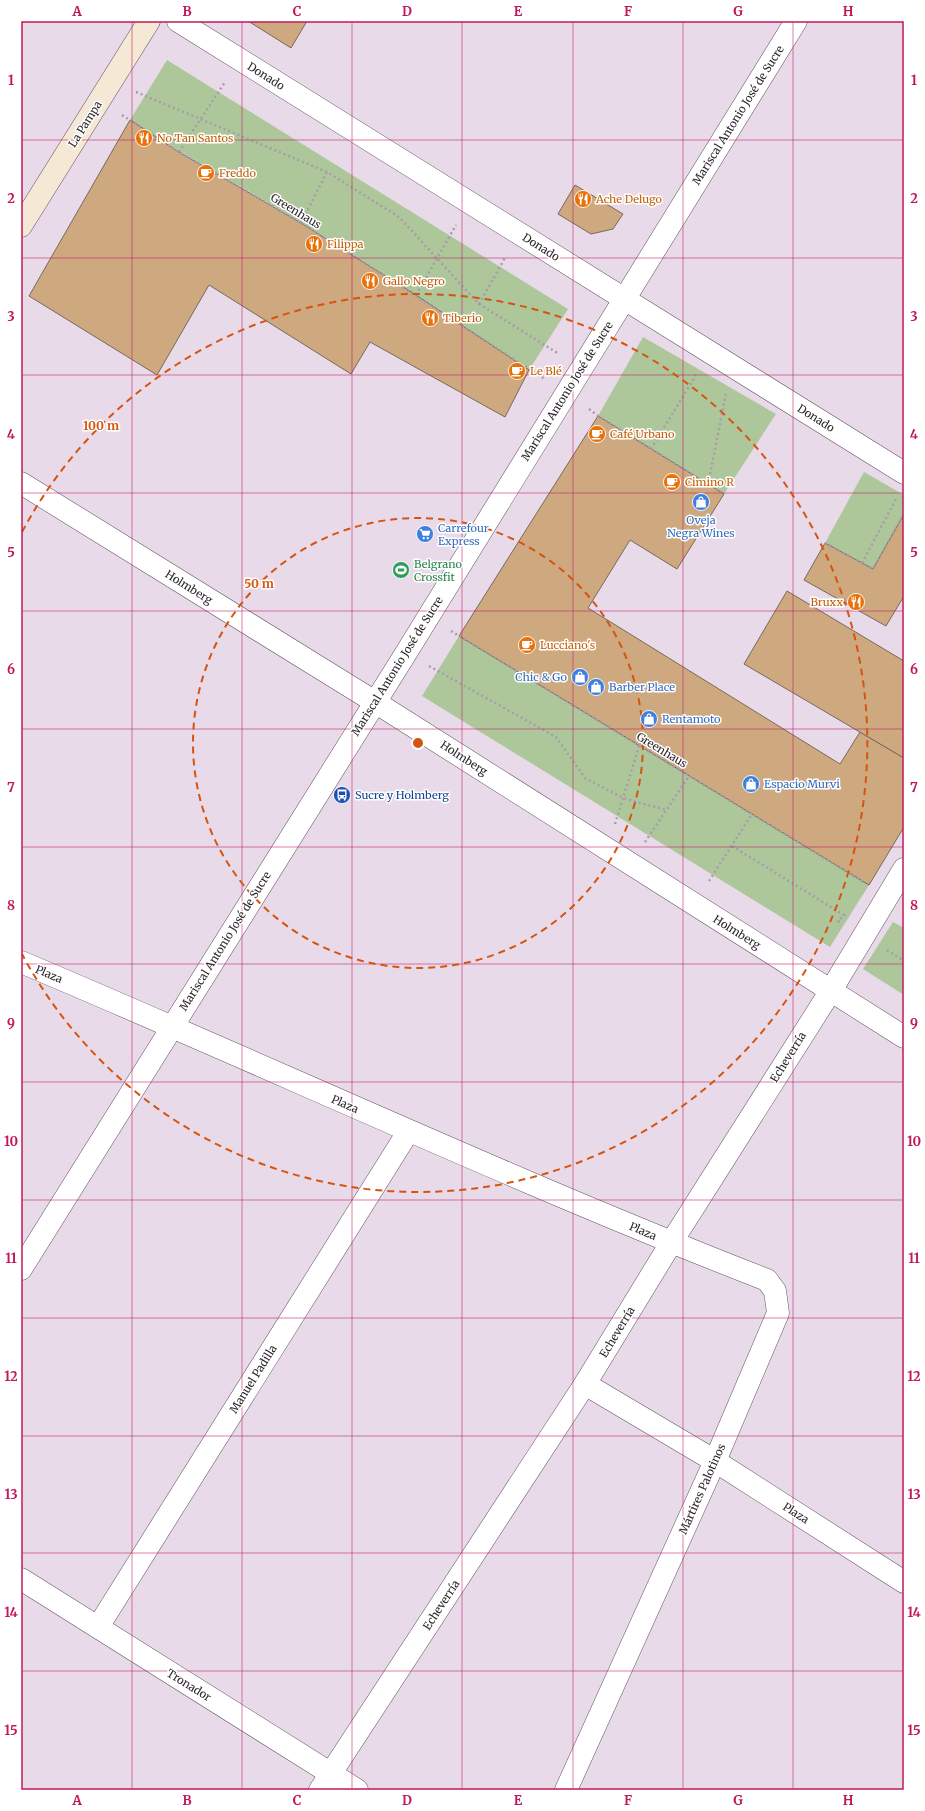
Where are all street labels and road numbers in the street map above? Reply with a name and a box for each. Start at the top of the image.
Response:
street label: Mariscal Antonio José de Sucre [689,42,787,187]
street label: Donado [245,59,288,93]
street label: La Pampa [65,98,105,150]
street label: Greenhaus [268,190,324,232]
street label: Donado [520,230,563,264]
street label: Mariscal Antonio José de Sucre [518,318,616,463]
street label: Donado [795,401,838,435]
street label: Holmberg [163,567,216,607]
street label: Mariscal Antonio José de Sucre [348,593,446,738]
street label: Greenhaus [634,729,690,771]
street label: Holmberg [438,738,490,779]
street label: Mariscal Antonio José de Sucre [176,868,274,1013]
street label: Holmberg [711,912,764,952]
street label: Plaza [33,962,65,986]
street label: Echeverría [767,1029,809,1085]
street label: Plaza [329,1092,361,1116]
street label: Plaza [627,1219,659,1243]
street label: Echeverría [596,1304,638,1360]
street label: Manuel Padilla [226,1342,280,1416]
street label: Mártires Palotinos [676,1441,728,1537]
street label: Plaza [780,1499,812,1527]
street label: Echeverría [420,1577,462,1633]
street label: Tronador [164,1666,214,1704]

